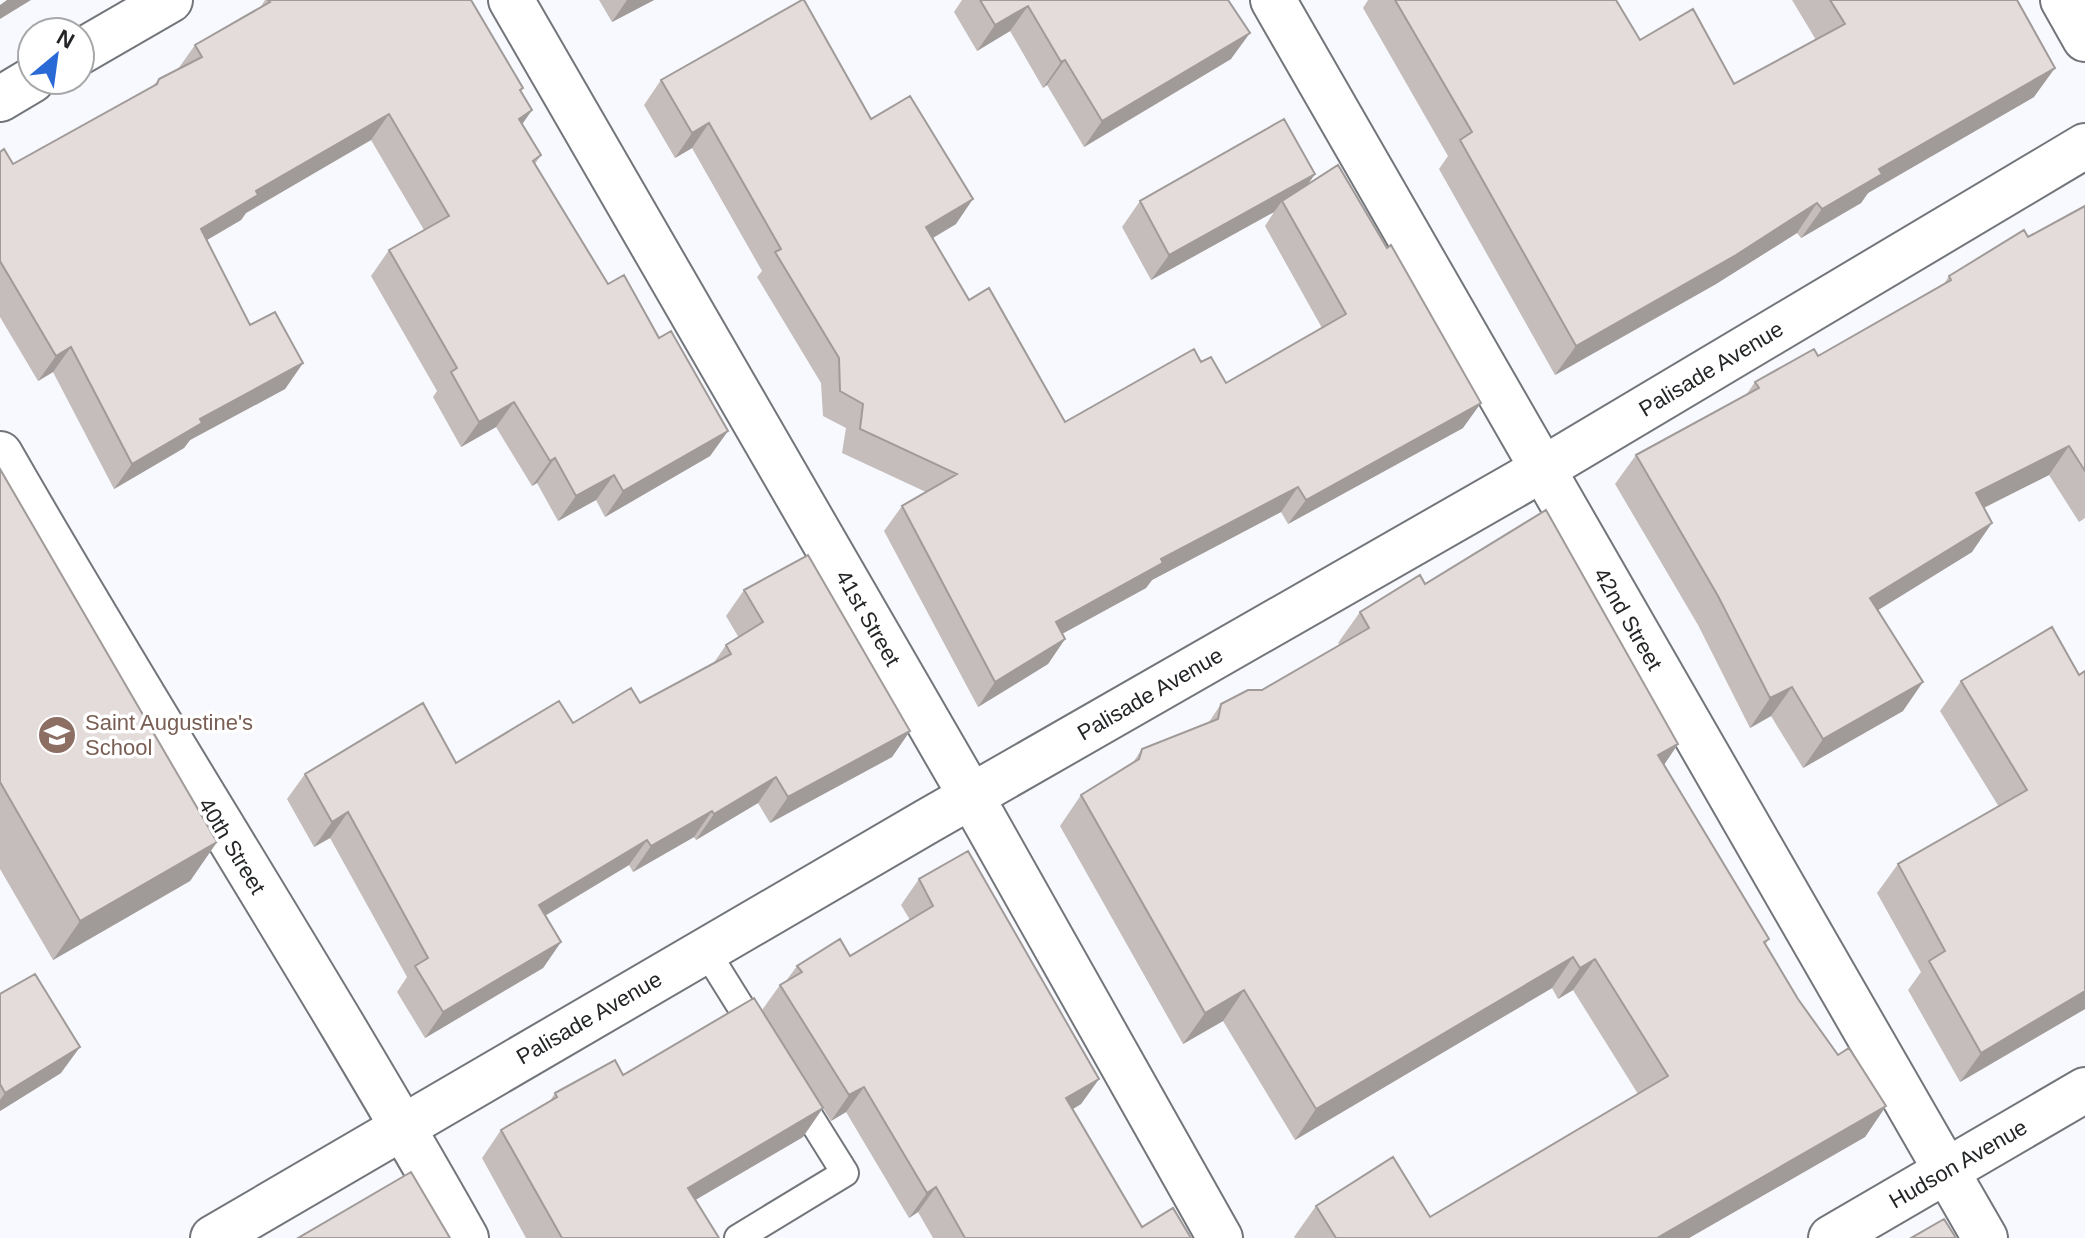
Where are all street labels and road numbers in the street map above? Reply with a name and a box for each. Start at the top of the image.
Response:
street label: Palisade Avenue [1634,316,1788,422]
street label: 42nd Street [1589,563,1667,675]
street label: 41st Street [831,566,905,670]
street label: Palisade Avenue [1073,642,1227,746]
street label: 40th Street [194,793,270,899]
street label: Palisade Avenue [512,966,666,1070]
street label: Hudson Avenue [1885,1114,2031,1214]

